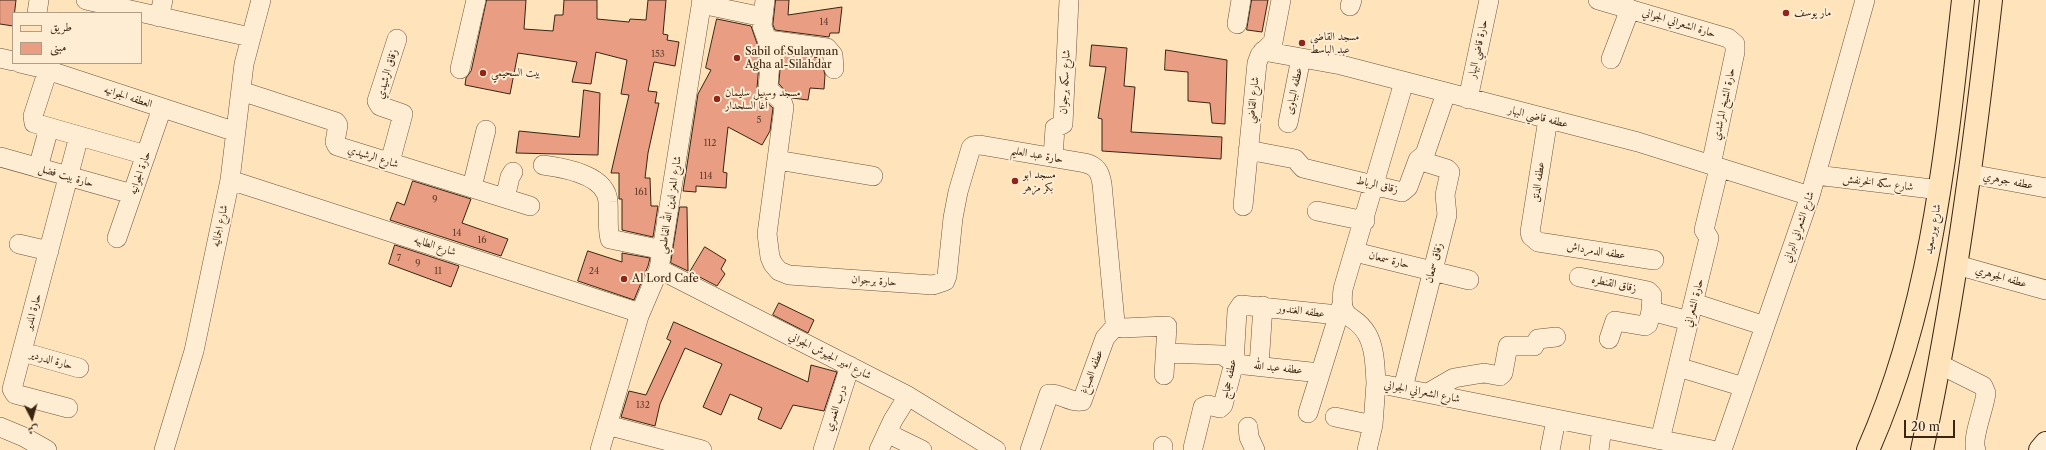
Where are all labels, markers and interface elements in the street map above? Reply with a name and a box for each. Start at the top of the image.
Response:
street label: حارة الشعراني الجواني [1641,6,1717,40]
place label: مار يوسف [1794,6,1831,20]
marker: مار يوسف [1781,8,1791,18]
legend [12,12,142,64]
house number: 14 [820,17,828,27]
text: طريق [50,19,72,34]
street label: حارة قاضي البهار [1465,19,1491,79]
place label: مسجد القاضي عبد الباسط [1310,30,1359,56]
marker: مسجد القاضي عبد الباسط [1297,38,1307,48]
text: مبنى [50,39,66,54]
place label: Sabil of Sulayman Agha al-Silahdar [745,45,838,71]
street label: زقاق الرشيدي [374,48,400,100]
house number: 153 [651,49,665,59]
street label: شارع سكه برجوان [1057,49,1073,115]
marker: Sabil of Sulayman Agha al-Silahdar [732,53,742,63]
place label: بيت السحيمي [491,66,540,80]
street label: عطفه البباوى [1283,66,1305,116]
street label: حارة الشيخ المرشدي [1710,67,1738,141]
marker: بيت السحيمي [478,68,488,78]
street label: شارع القاضي [1244,76,1262,124]
street label: العطفه الجوانيه [102,83,154,111]
place label: مسجد وسبيل سليمان أغا السلحدار [725,86,801,112]
marker: مسجد وسبيل سليمان أغا السلحدار [712,94,722,104]
street label: عطفه قاضي البهار [1507,103,1569,131]
house number: 5 [757,115,761,125]
house number: 112 [704,138,716,148]
street label: شارع الرشيدي [346,143,400,171]
street label: حارة عبد العليم [1010,144,1064,166]
street label: حارة الجوانيه [126,150,154,196]
street label: شارع المعز لدين الله الفاطمي [656,155,684,255]
street label: عطفه الدنق [1528,161,1548,203]
street label: حارة بيت فضل [37,162,95,190]
place label: مسجد ابو بكر مزهر [1023,168,1056,194]
street label: عطفه جوهري [1982,170,2034,192]
house number: 114 [700,171,712,181]
street label: شارع سكه الخرنفش [1842,172,1914,194]
street label: زقاق الرباط [1355,174,1399,196]
marker: مسجد ابو بكر مزهر [1010,176,1020,186]
house number: 161 [635,187,647,197]
street label: شارع الشعراني البراني [1781,190,1817,264]
house number: 9 [432,194,438,204]
street label: شارع بورسعيد [1922,203,1944,255]
street label: شارع الجماليه [209,204,231,248]
house number: 14 [453,228,461,238]
street label: شارع الطابيه [412,233,458,259]
house number: 16 [477,235,487,245]
street label: عطفه الدمرداش [1566,240,1626,262]
street label: زقاق سمعان [1422,241,1446,285]
street label: حارة سمعان [1367,249,1411,271]
house number: 7 [397,253,401,263]
house number: 9 [415,258,421,268]
street label: عطفه الجوهري [1974,263,2028,291]
house number: 11 [434,266,442,276]
house number: 24 [589,266,599,276]
place label: Al Lord Cafe [632,272,699,286]
street label: حارة برجوان [851,273,897,289]
street label: زقاق القنطره [1590,273,1638,295]
marker: Al Lord Cafe [619,274,629,284]
street label: حارة الشعراني [1682,277,1706,329]
street label: حارة المدير [22,292,44,332]
street label: عطفه الغندور [1277,302,1325,320]
street label: شارع امير الجيوش الجواني [787,329,873,383]
street label: حارة الدردير [28,348,74,372]
street label: عطفه الصباغ [1078,348,1106,396]
street label: عطفه حجاج [1219,358,1239,400]
street label: عطفه عبد الله [1253,359,1303,377]
street label: شارع الشعراني الجواني [1383,378,1461,406]
street label: درب الغمري [822,383,850,433]
north arrow [12,398,52,438]
house number: 132 [636,400,650,410]
scale bar [1906,412,1957,438]
text: 20 m [1911,419,1940,434]
text: ش [27,422,39,437]

